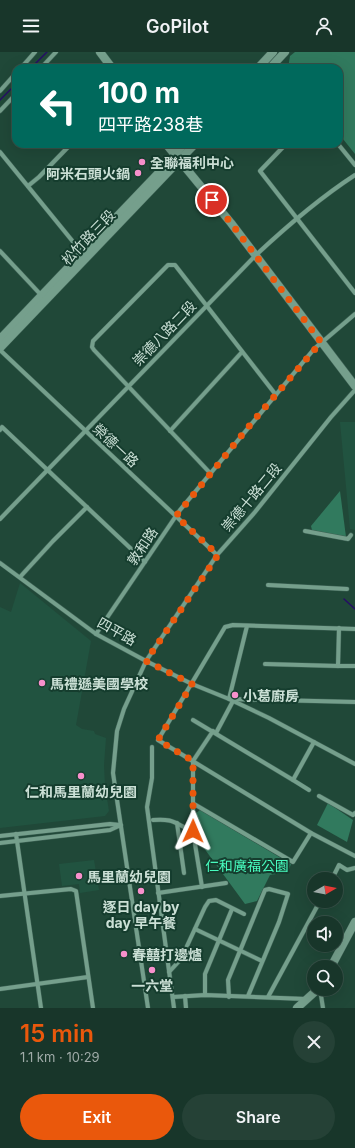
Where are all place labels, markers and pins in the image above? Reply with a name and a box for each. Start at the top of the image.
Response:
place label: 全聯福利中心 [150,154,234,171]
marker: 全聯福利中心 [137,157,147,167]
place label: 阿米石頭火鍋 [46,165,130,182]
marker: 阿米石頭火鍋 [133,168,143,178]
pin [195,183,229,217]
place label: 馬禮遜美國學校 [50,675,148,692]
marker: 馬禮遜美國學校 [37,678,47,688]
place label: 小葛廚房 [243,687,299,704]
marker: 小葛廚房 [230,690,240,700]
marker: 仁和馬里蘭幼兒園 [76,771,86,781]
place label: 仁和馬里蘭幼兒園 [25,783,137,800]
place label: 馬里蘭幼兒園 [87,868,171,885]
marker: 馬里蘭幼兒園 [74,871,84,881]
marker: 逐日 day by day 早午餐 [136,886,146,896]
place label: 逐日 day by day 早午餐 [103,898,180,931]
place label: 春囍打邊爐 [132,946,202,963]
marker: 春囍打邊爐 [119,949,129,959]
marker: 一六堂 [147,965,157,975]
place label: 一六堂 [131,977,173,994]

